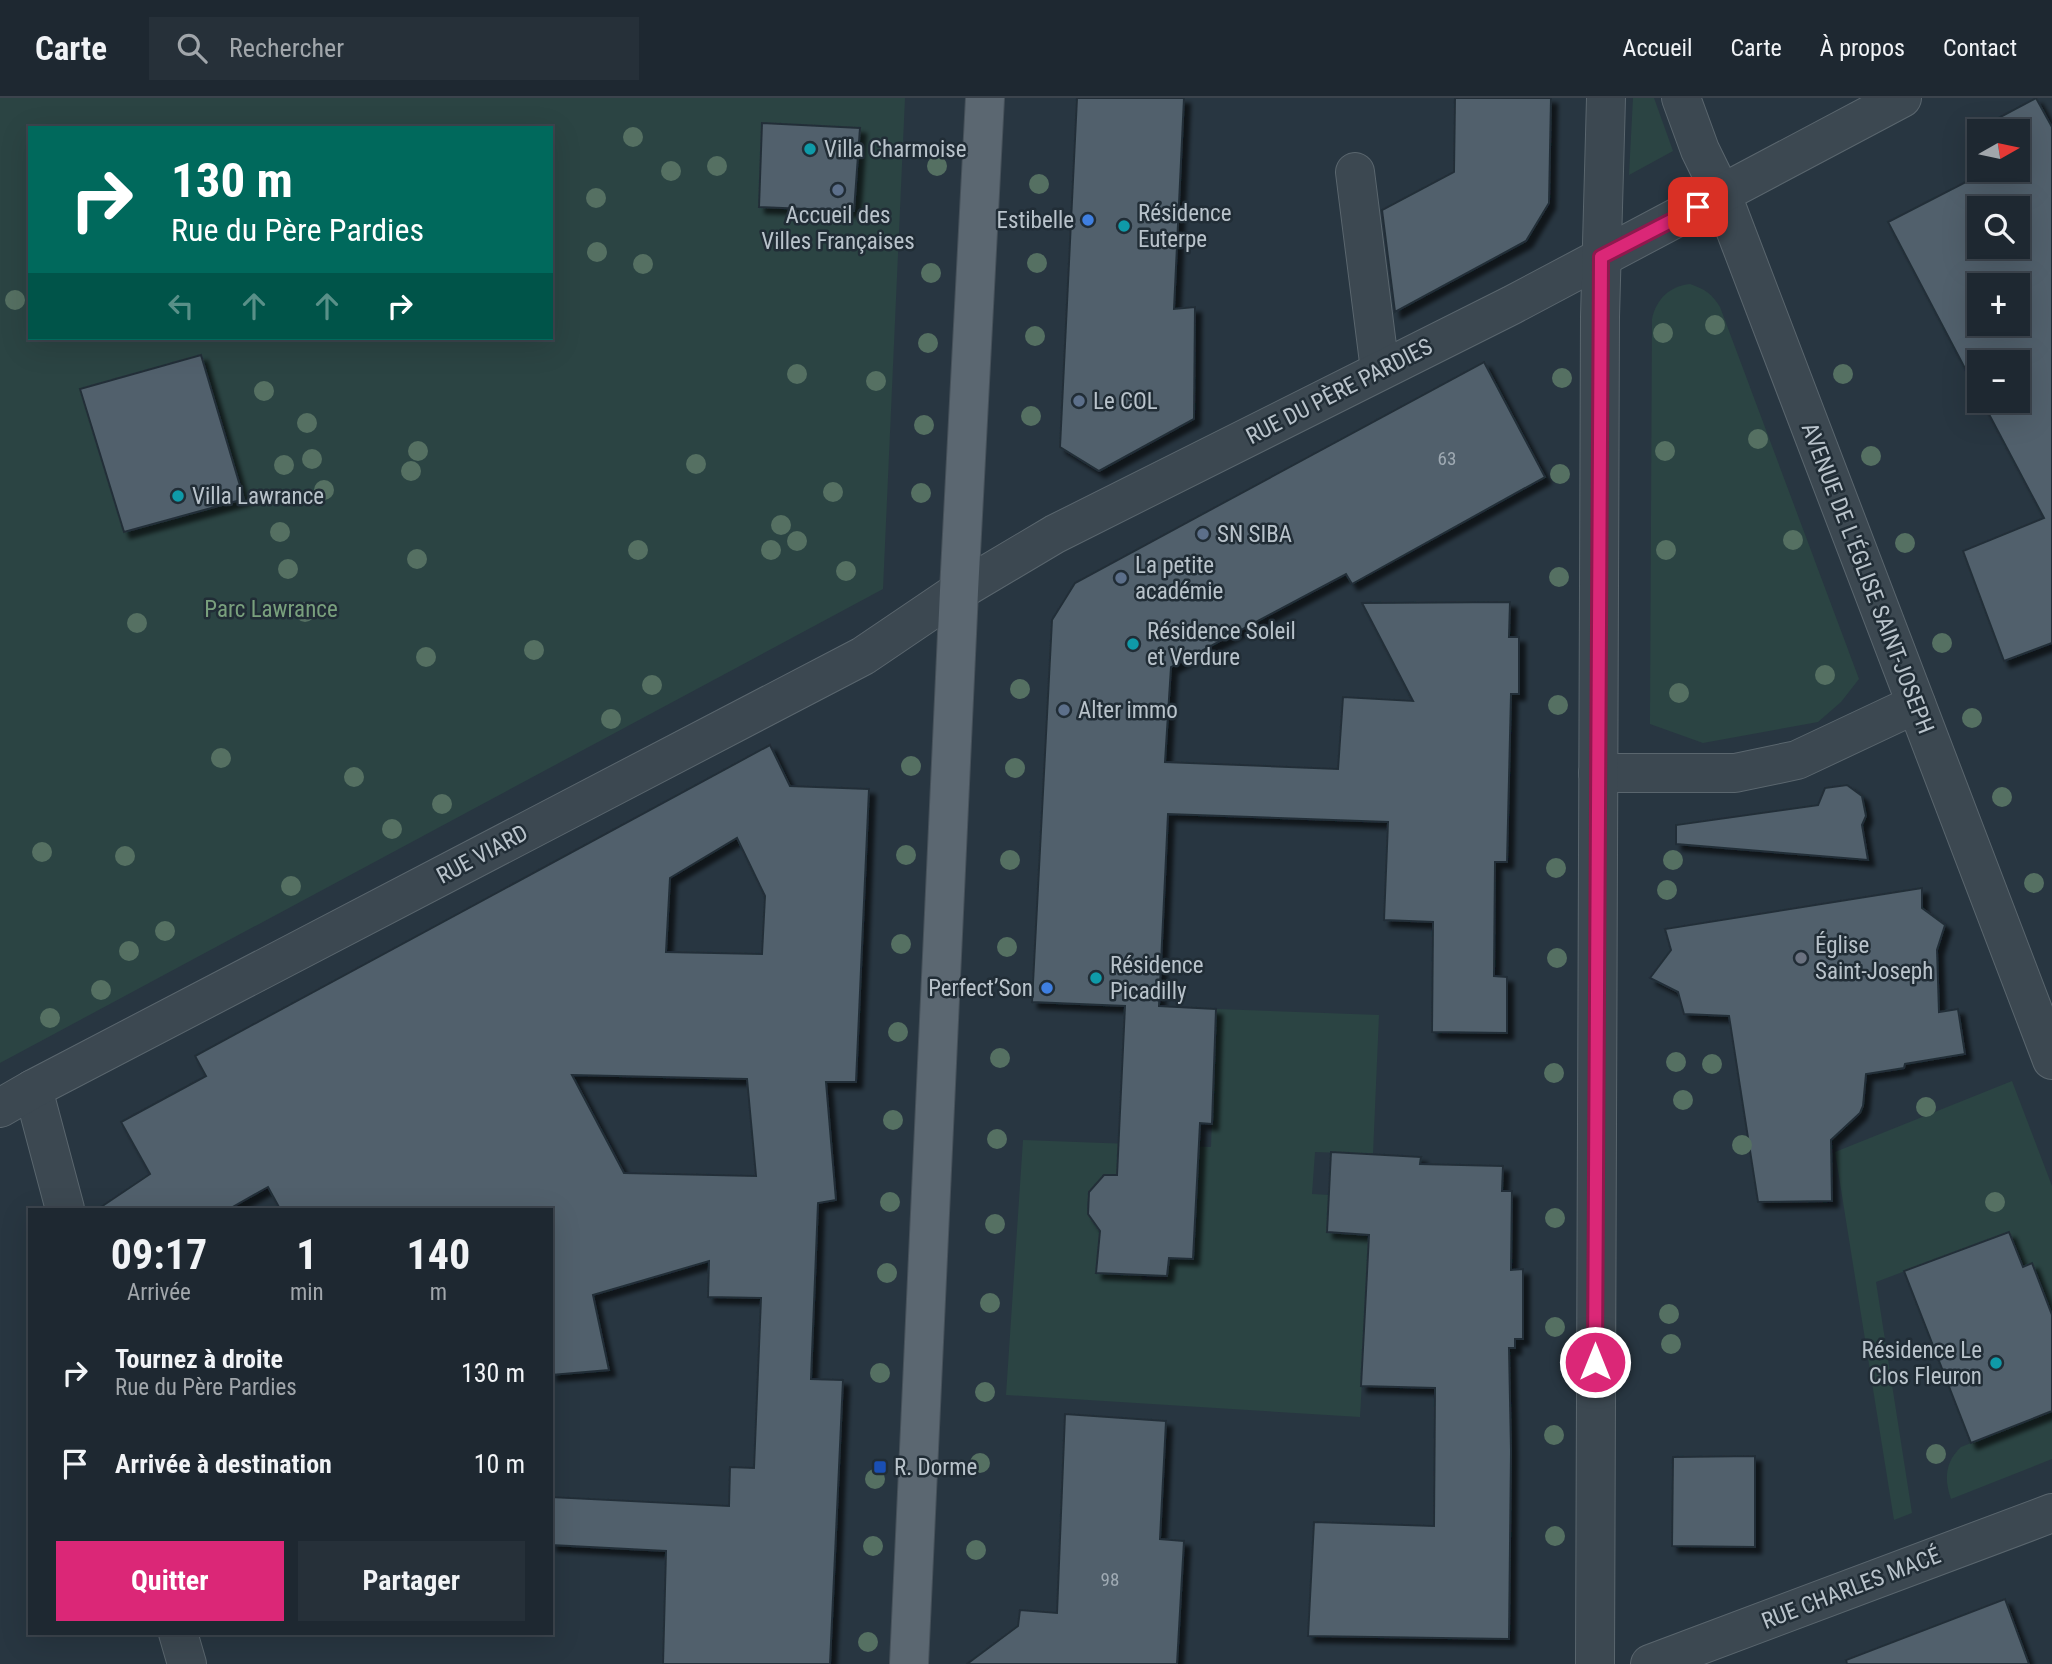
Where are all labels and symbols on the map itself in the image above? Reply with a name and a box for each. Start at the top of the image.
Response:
north arrow [1967,119,2030,182]
place label: Villa Charmoise [824,136,967,163]
marker: Villa Charmoise [802,141,818,157]
pin [1668,177,1728,237]
marker: Accueil des Villes Françaises [830,182,846,198]
place label: Résidence Euterpe [1138,200,1232,253]
place label: Accueil des Villes Françaises [761,202,915,255]
place label: Estibelle [997,207,1074,234]
marker: Estibelle [1080,212,1096,228]
marker: Résidence Euterpe [1116,218,1132,234]
street label: RUE DU PÈRE PARDIES [1241,332,1437,450]
place label: Le COL [1093,388,1158,415]
marker: Le COL [1071,393,1087,409]
street label: AVENUE DE L'ÉGLISE SAINT-JOSEPH [1796,419,1940,737]
house number: 63 [1438,447,1456,470]
place label: Villa Lawrance [192,483,324,510]
marker: Villa Lawrance [170,488,186,504]
place label: SN SIBA [1217,521,1292,548]
marker: SN SIBA [1195,526,1211,542]
place label: La petite académie [1135,552,1223,605]
marker: La petite académie [1113,570,1129,586]
park label: Parc Lawrance [204,596,338,623]
place label: Résidence Soleil et Verdure [1147,618,1296,671]
marker: Résidence Soleil et Verdure [1125,636,1141,652]
place label: Alter immo [1078,697,1178,724]
marker: Alter immo [1056,702,1072,718]
street label: RUE VIARD [432,819,532,890]
place label: Église Saint-Joseph [1815,931,1933,985]
marker: Église Saint-Joseph [1793,950,1809,966]
place label: Résidence Picadilly [1110,952,1204,1005]
marker: Résidence Picadilly [1088,970,1104,986]
place label: Perfect’Son [928,975,1033,1002]
marker: Perfect’Son [1039,980,1055,996]
position arrow [1558,1325,1632,1399]
place label: Résidence Le Clos Fleuron [1862,1337,1982,1390]
marker: Résidence Le Clos Fleuron [1988,1355,2004,1371]
place label: R. Dorme [894,1454,977,1481]
marker: R. Dorme [872,1459,888,1475]
street label: RUE CHARLES MACÉ [1757,1541,1945,1635]
house number: 98 [1101,1568,1119,1591]

